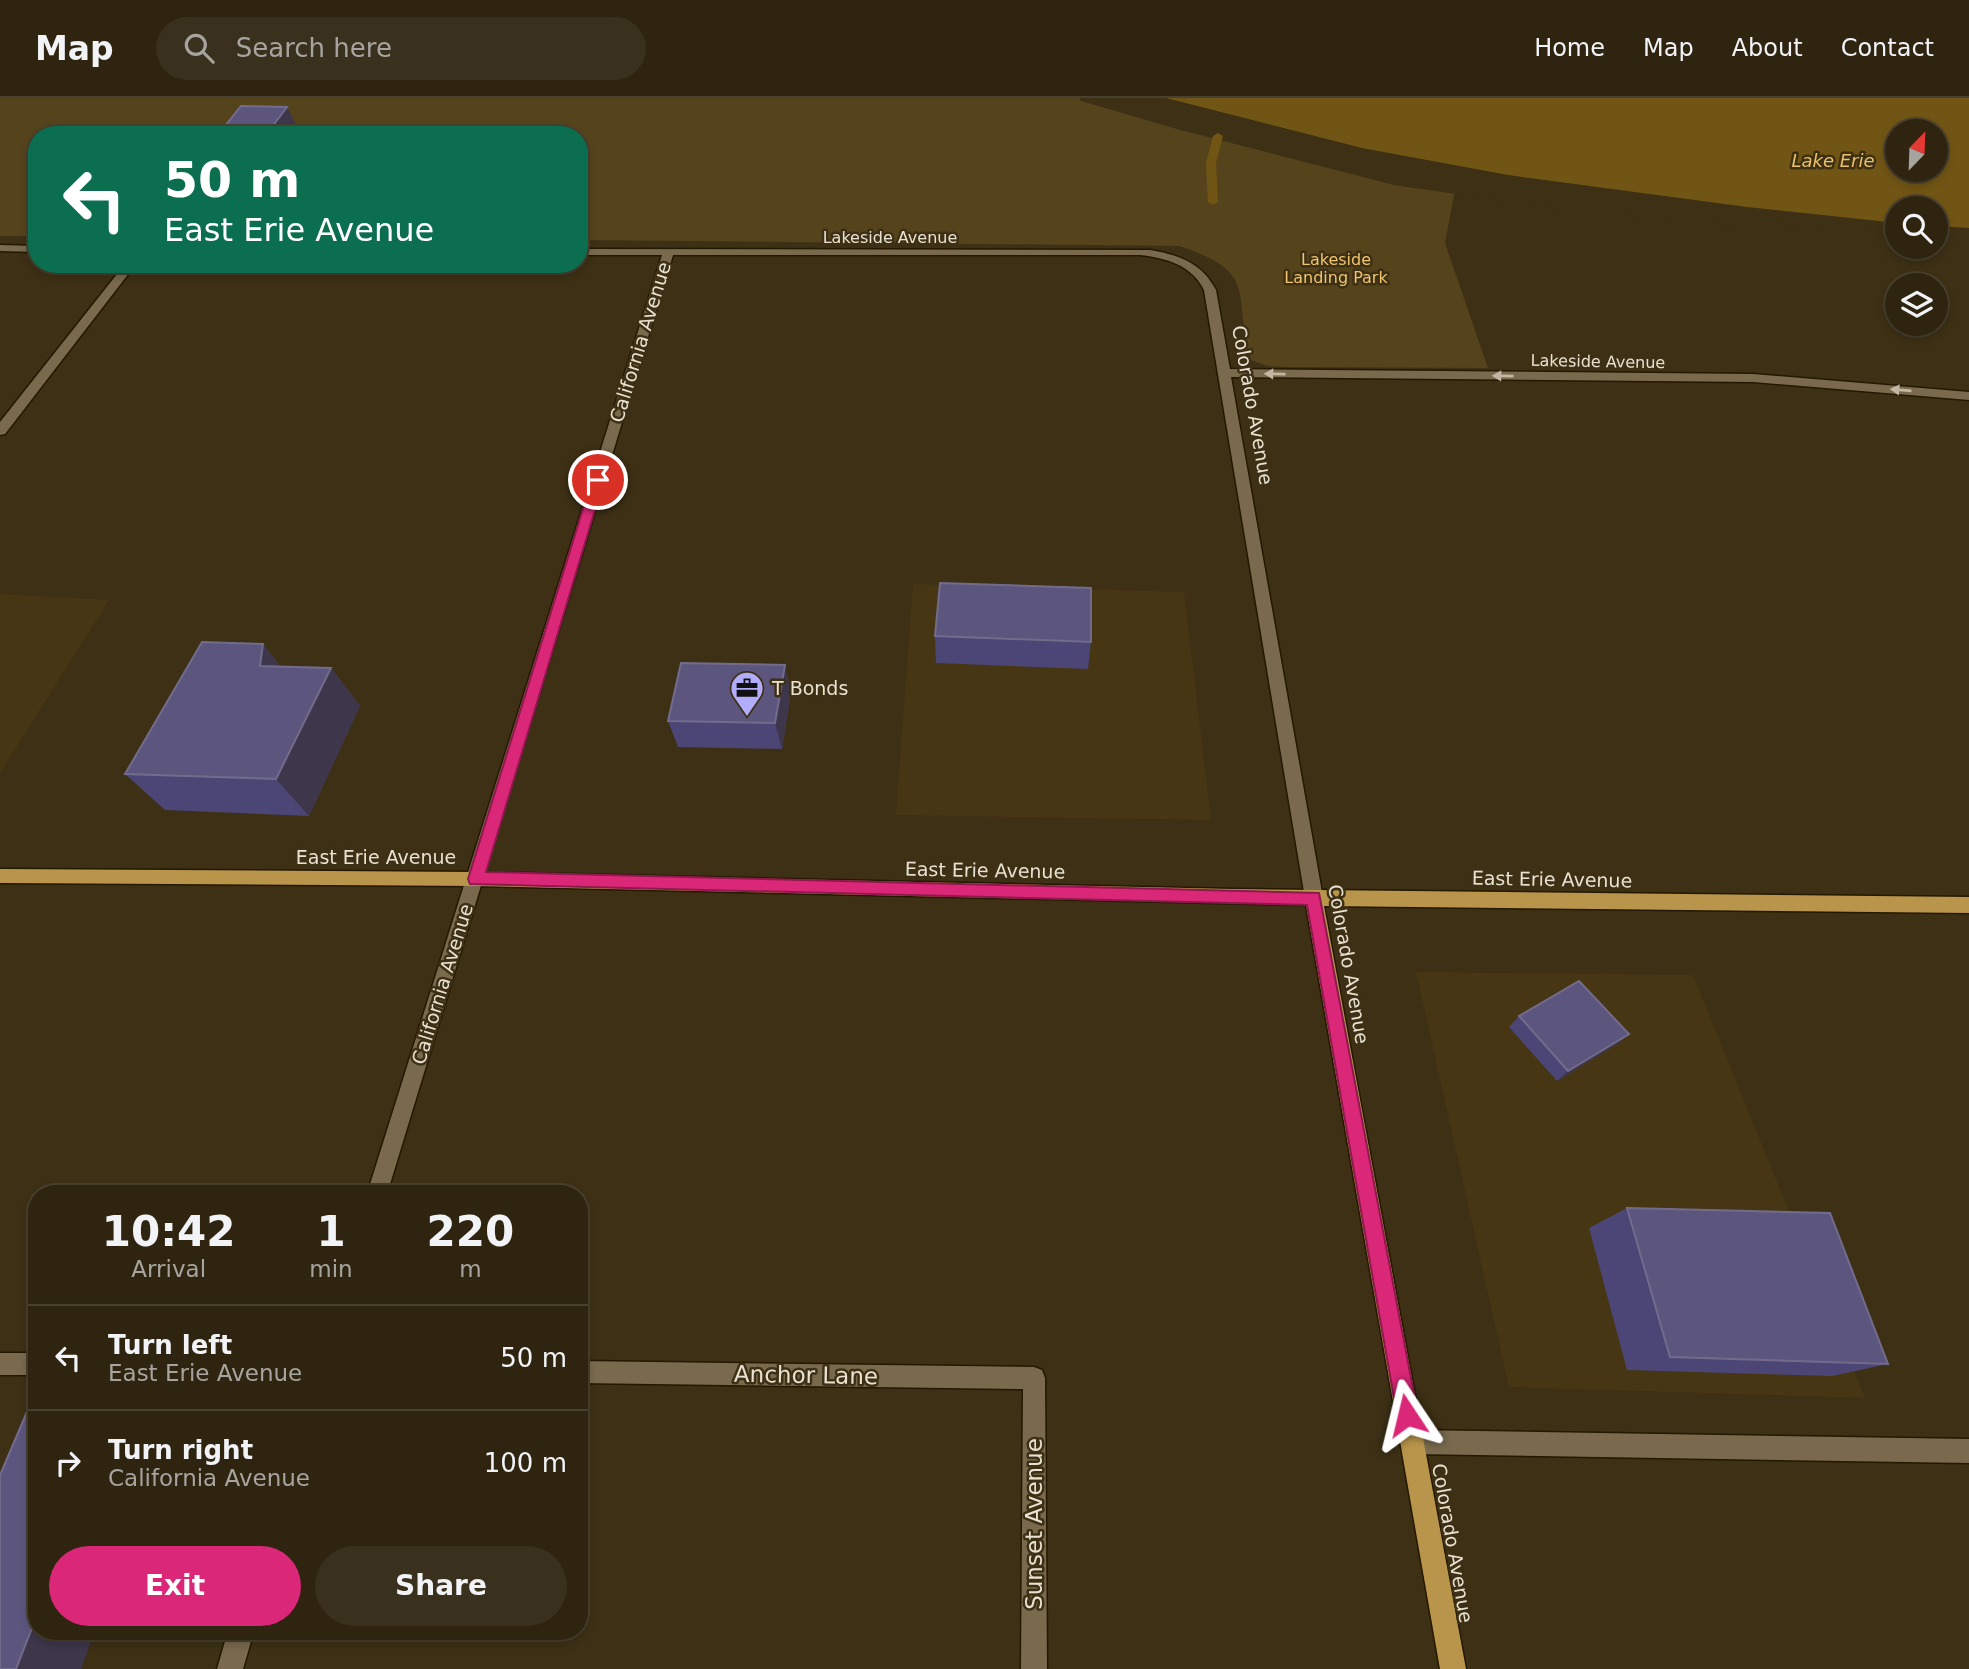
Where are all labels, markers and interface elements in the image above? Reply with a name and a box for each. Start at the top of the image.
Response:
search box [156,17,646,80]
text: Map [35,29,114,68]
icon: search [180,29,218,67]
text: Search here [236,33,392,63]
text: Home [1534,34,1605,62]
text: Map [1643,34,1694,62]
text: About [1732,34,1803,62]
text: Contact [1841,34,1934,62]
north arrow [1885,119,1948,182]
map controls [1885,119,1948,336]
water label: Lake Erie [1791,150,1875,171]
text: 50 m [164,152,300,209]
icon: left [49,154,140,245]
button: search [1885,196,1948,259]
text: East Erie Avenue [164,211,434,249]
street label: Lakeside Avenue [823,228,957,247]
park label: Lakeside Landing Park [1284,250,1388,287]
street label: California Avenue [605,259,675,425]
button: layers [1885,273,1948,336]
street label: Colorado Avenue [1228,324,1278,486]
street label: Lakeside Avenue [1531,351,1665,372]
one-way arrow [1264,368,1286,379]
one-way arrow [1491,370,1513,381]
one-way arrow [1890,384,1912,395]
pin [568,450,628,510]
icon: arrive [579,461,617,499]
office icon: T Bonds [728,669,766,718]
place label: T Bonds [771,677,848,699]
street label: East Erie Avenue [296,846,456,868]
street label: East Erie Avenue [905,858,1065,882]
street label: East Erie Avenue [1472,867,1632,891]
street label: Colorado Avenue [1324,883,1374,1045]
street label: California Avenue [407,901,477,1067]
text: 10:42 [102,1207,236,1256]
text: 1 [316,1207,346,1256]
text: 220 [427,1207,514,1256]
text: Arrival [131,1256,206,1282]
text: min [309,1256,353,1282]
text: m [459,1256,482,1282]
text: Turn left [108,1330,232,1360]
icon: left [49,1339,87,1377]
text: 50 m [500,1343,567,1373]
text: East Erie Avenue [108,1360,302,1386]
street label: Anchor Lane [734,1361,878,1389]
position arrow [1370,1378,1444,1452]
text: Turn right [108,1435,253,1465]
street label: Sunset Avenue [1021,1438,1047,1610]
icon: right [49,1444,87,1482]
text: 100 m [484,1448,567,1478]
street label: Colorado Avenue [1428,1462,1478,1624]
text: California Avenue [108,1465,310,1491]
button: Exit [49,1546,301,1626]
button: Share [315,1546,567,1626]

